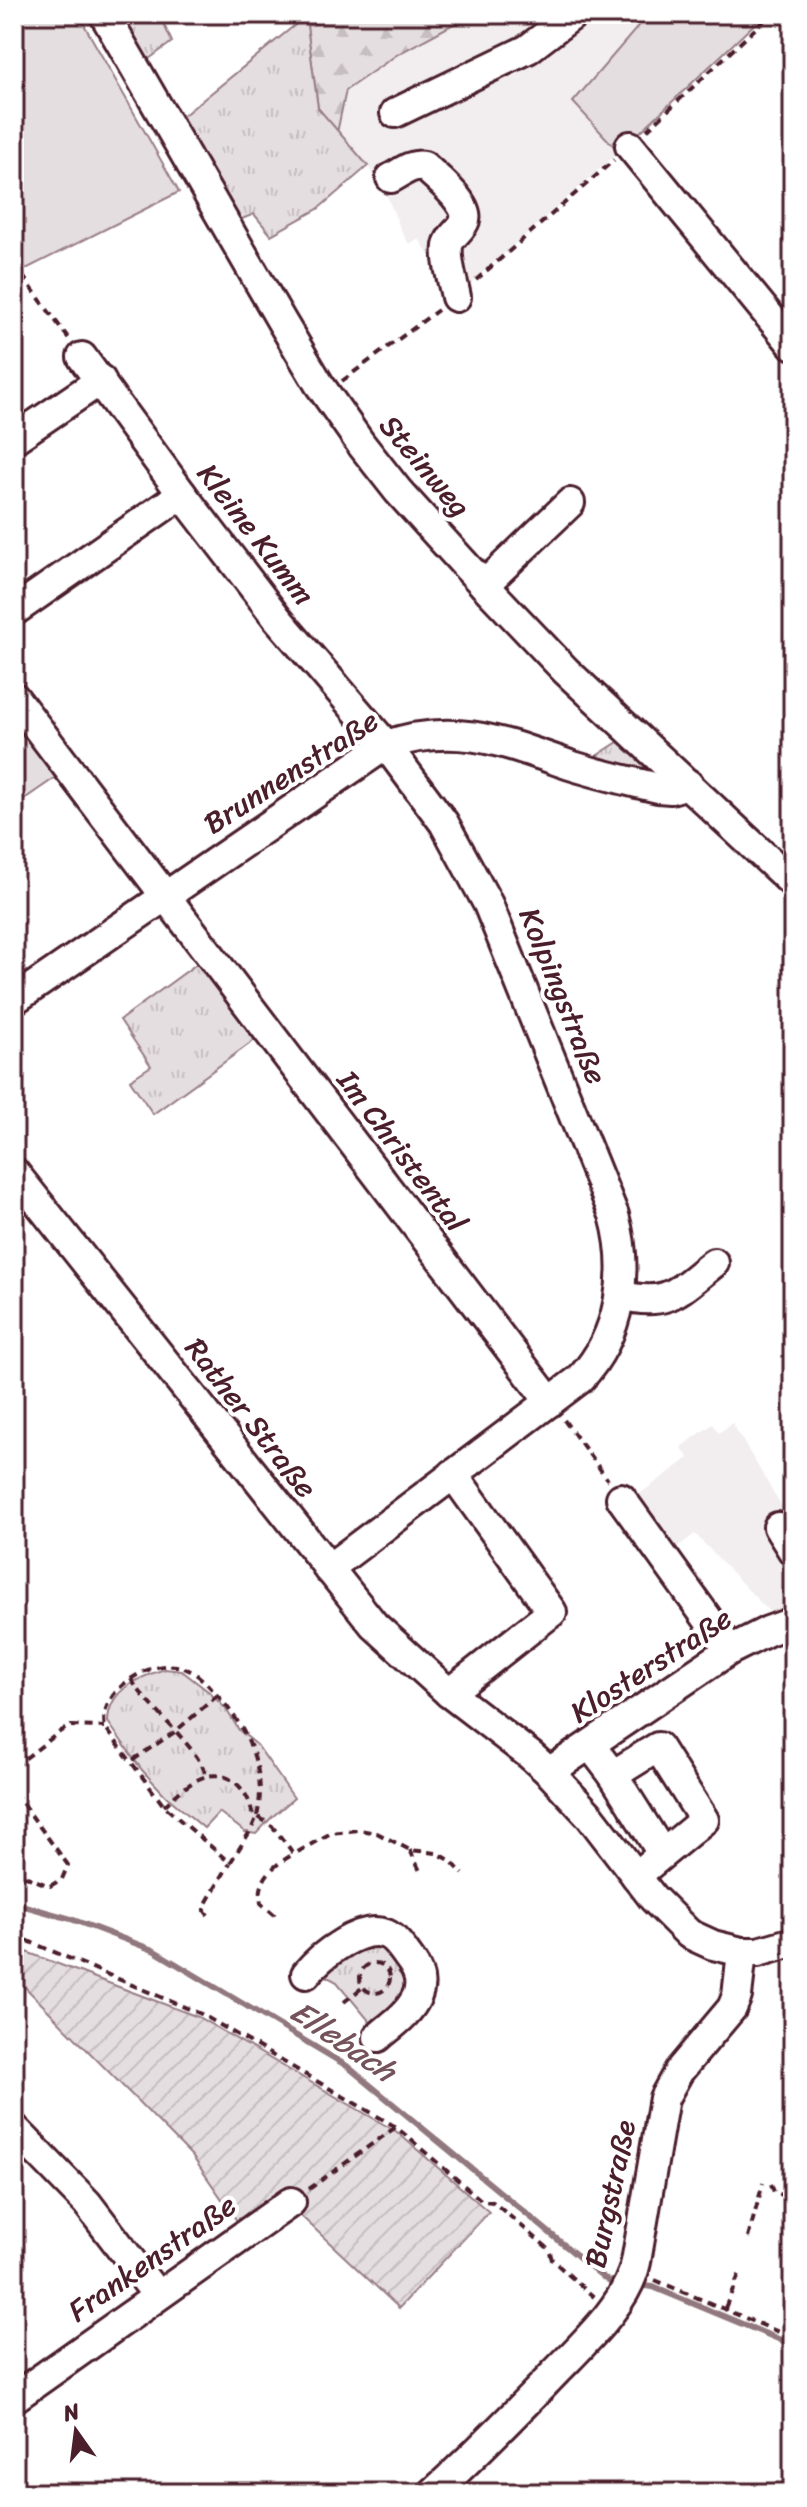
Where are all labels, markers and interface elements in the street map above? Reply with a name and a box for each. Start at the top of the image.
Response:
street label: Steinweg [365,402,485,530]
street label: Kleine Kumm [183,451,329,617]
street label: Brunnenstraße [192,695,390,849]
street label: Kolpingstraße [503,899,623,1093]
street label: Im Christental [322,1057,483,1246]
street label: Rather Straße [170,1325,332,1511]
street label: Klosterstraße [559,1592,743,1738]
water label: Ellebach [278,1984,411,2100]
street label: Burgstraße [568,2115,652,2273]
street label: Frankenstraße [56,2179,248,2337]
north arrow [36,2391,116,2471]
text: N [58,2391,84,2433]

